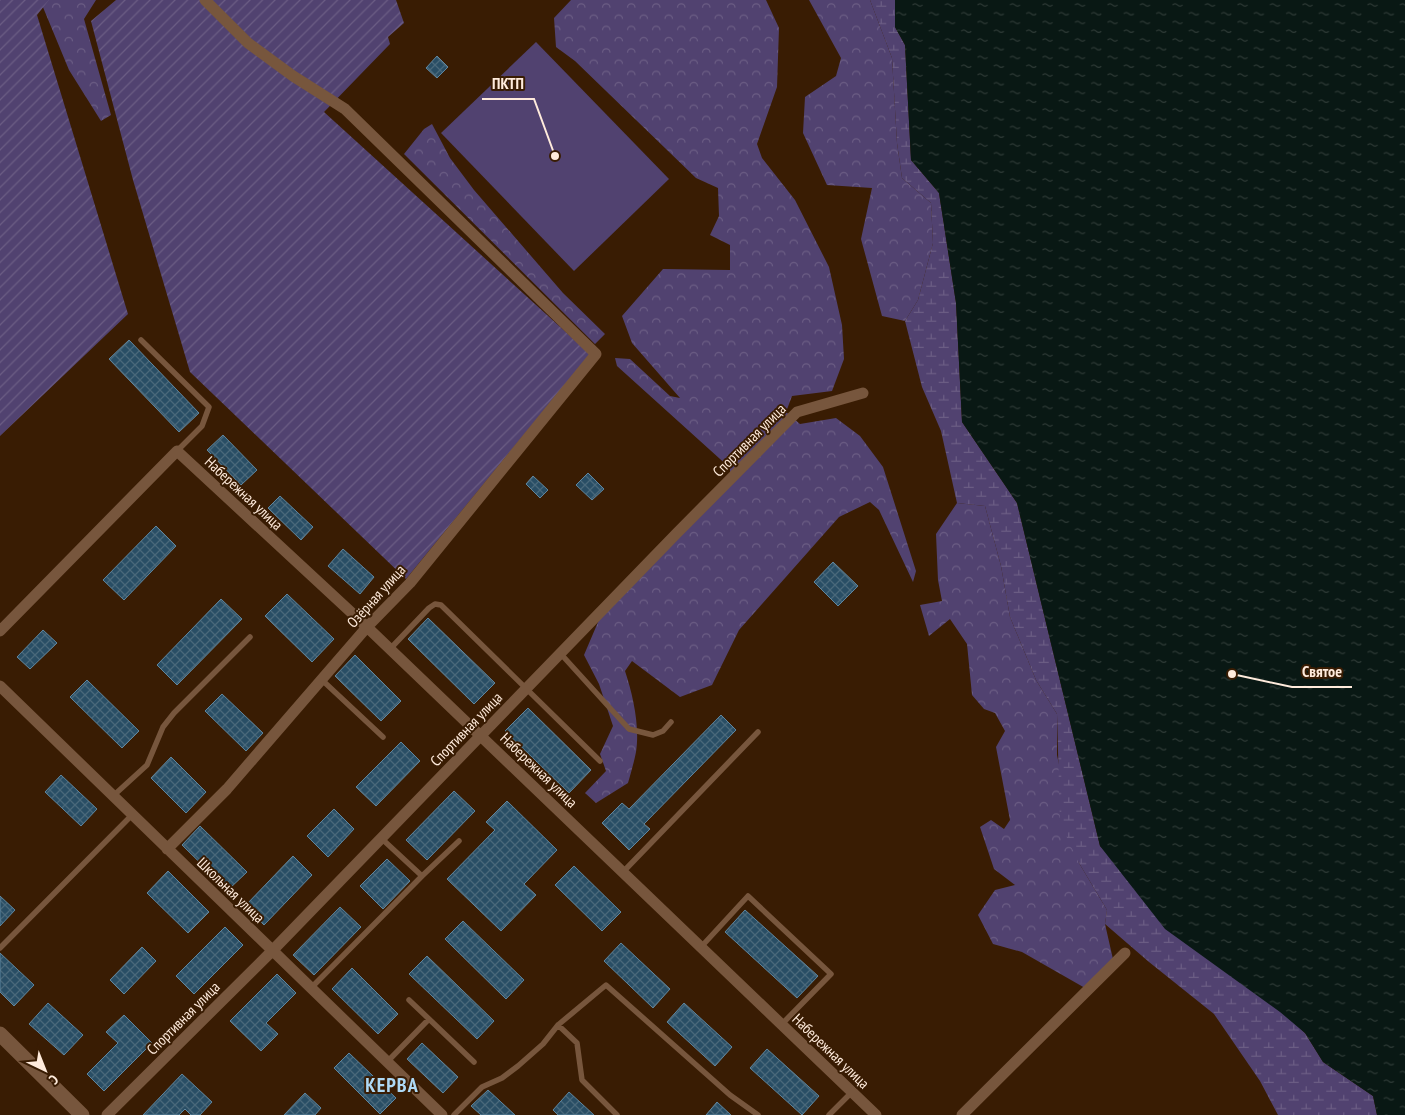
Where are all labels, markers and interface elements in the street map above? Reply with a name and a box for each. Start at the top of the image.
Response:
callout: ПКТП [482,68,534,99]
text: ПКТП [492,73,524,93]
street label: Спортивная улица [708,399,790,481]
street label: Набережная улица [201,452,287,534]
street label: Озёрная улица [343,561,409,631]
callout: Святое [1292,656,1352,687]
text: Святое [1302,661,1342,681]
street label: Спортивная улица [426,688,506,770]
street label: Набережная улица [497,729,581,811]
street label: Школьная улица [193,853,269,927]
street label: Спортивная улица [142,977,224,1059]
street label: Набережная улица [789,1010,873,1092]
north arrow [20,1045,70,1095]
text: С [45,1071,62,1089]
district label: КЕРВА [365,1072,419,1098]

